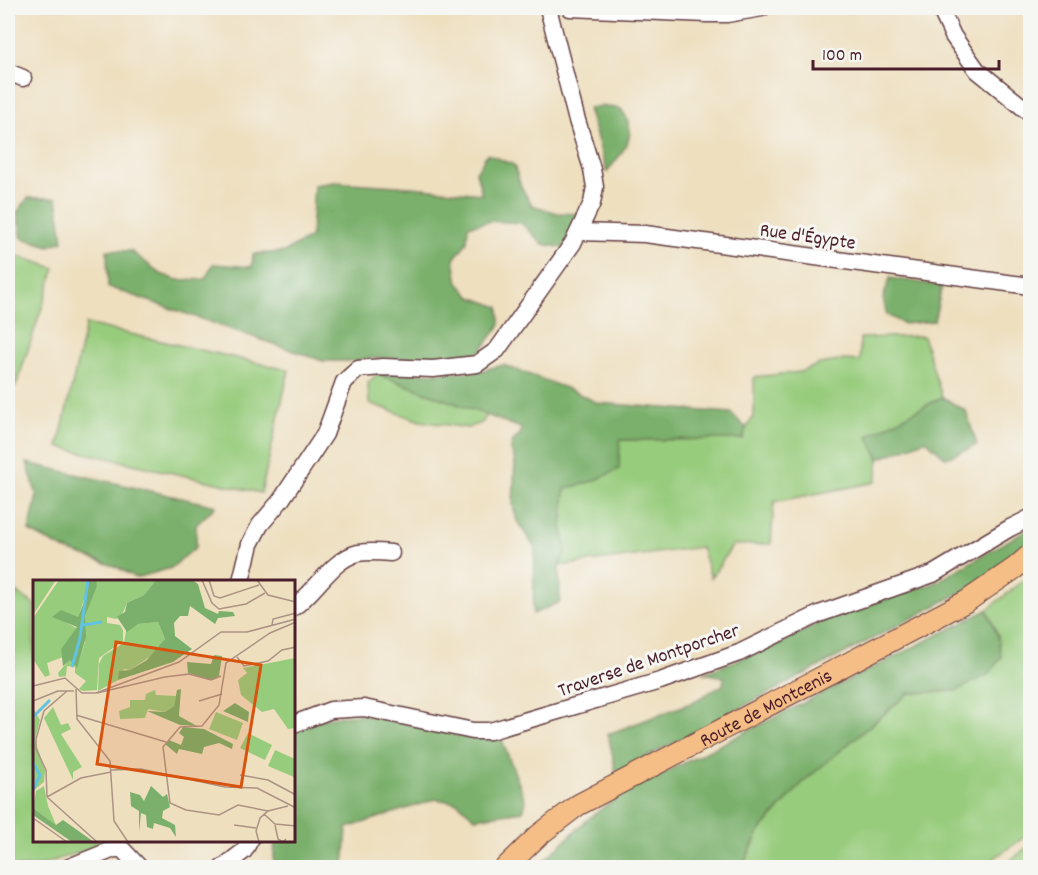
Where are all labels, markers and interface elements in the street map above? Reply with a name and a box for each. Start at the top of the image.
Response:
scale bar [813,33,999,71]
text: 100 m [822,44,862,69]
street label: Rue d'Égypte [758,217,857,259]
inset map [33,580,296,842]
street label: Traverse de Montporcher [555,617,744,706]
street label: Route de Montcenis [695,663,838,756]

